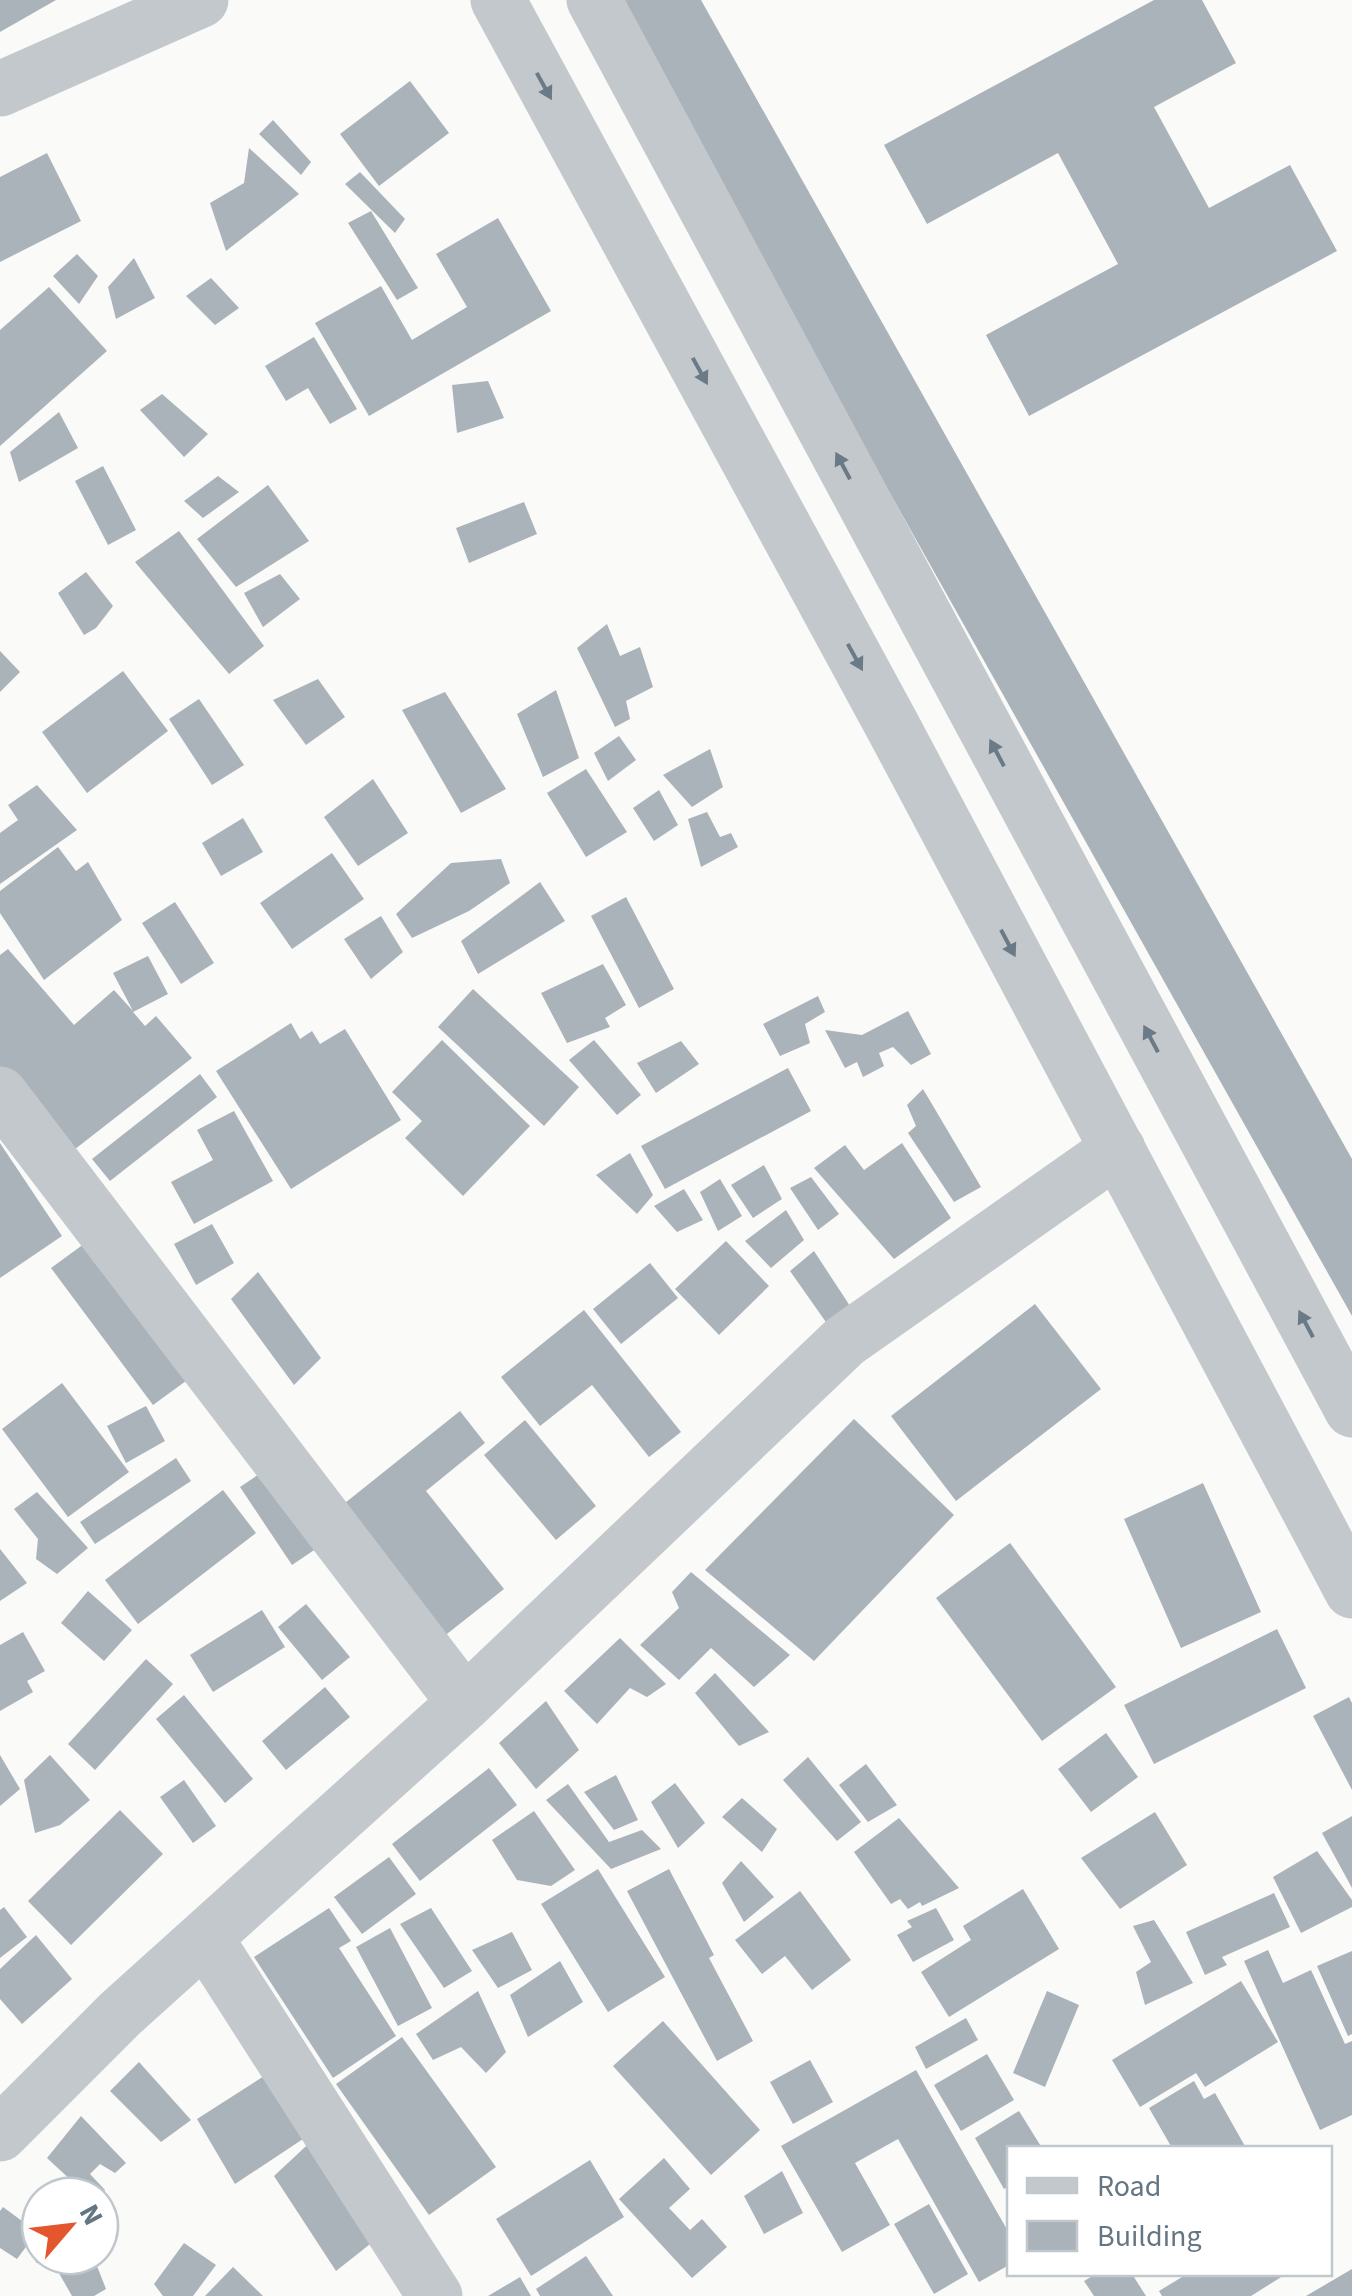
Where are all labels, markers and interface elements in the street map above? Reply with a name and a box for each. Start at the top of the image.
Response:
one-way arrow [536,71,553,100]
one-way arrow [690,357,708,385]
one-way arrow [835,452,853,480]
one-way arrow [846,642,863,671]
one-way arrow [989,738,1006,767]
one-way arrow [1000,929,1017,958]
one-way arrow [1143,1024,1160,1053]
one-way arrow [1297,1310,1314,1339]
legend [1007,2146,1332,2276]
text: Road [1097,2165,1161,2208]
north arrow [20,2176,120,2276]
text: N [69,2197,113,2232]
text: Building [1097,2215,1202,2258]

